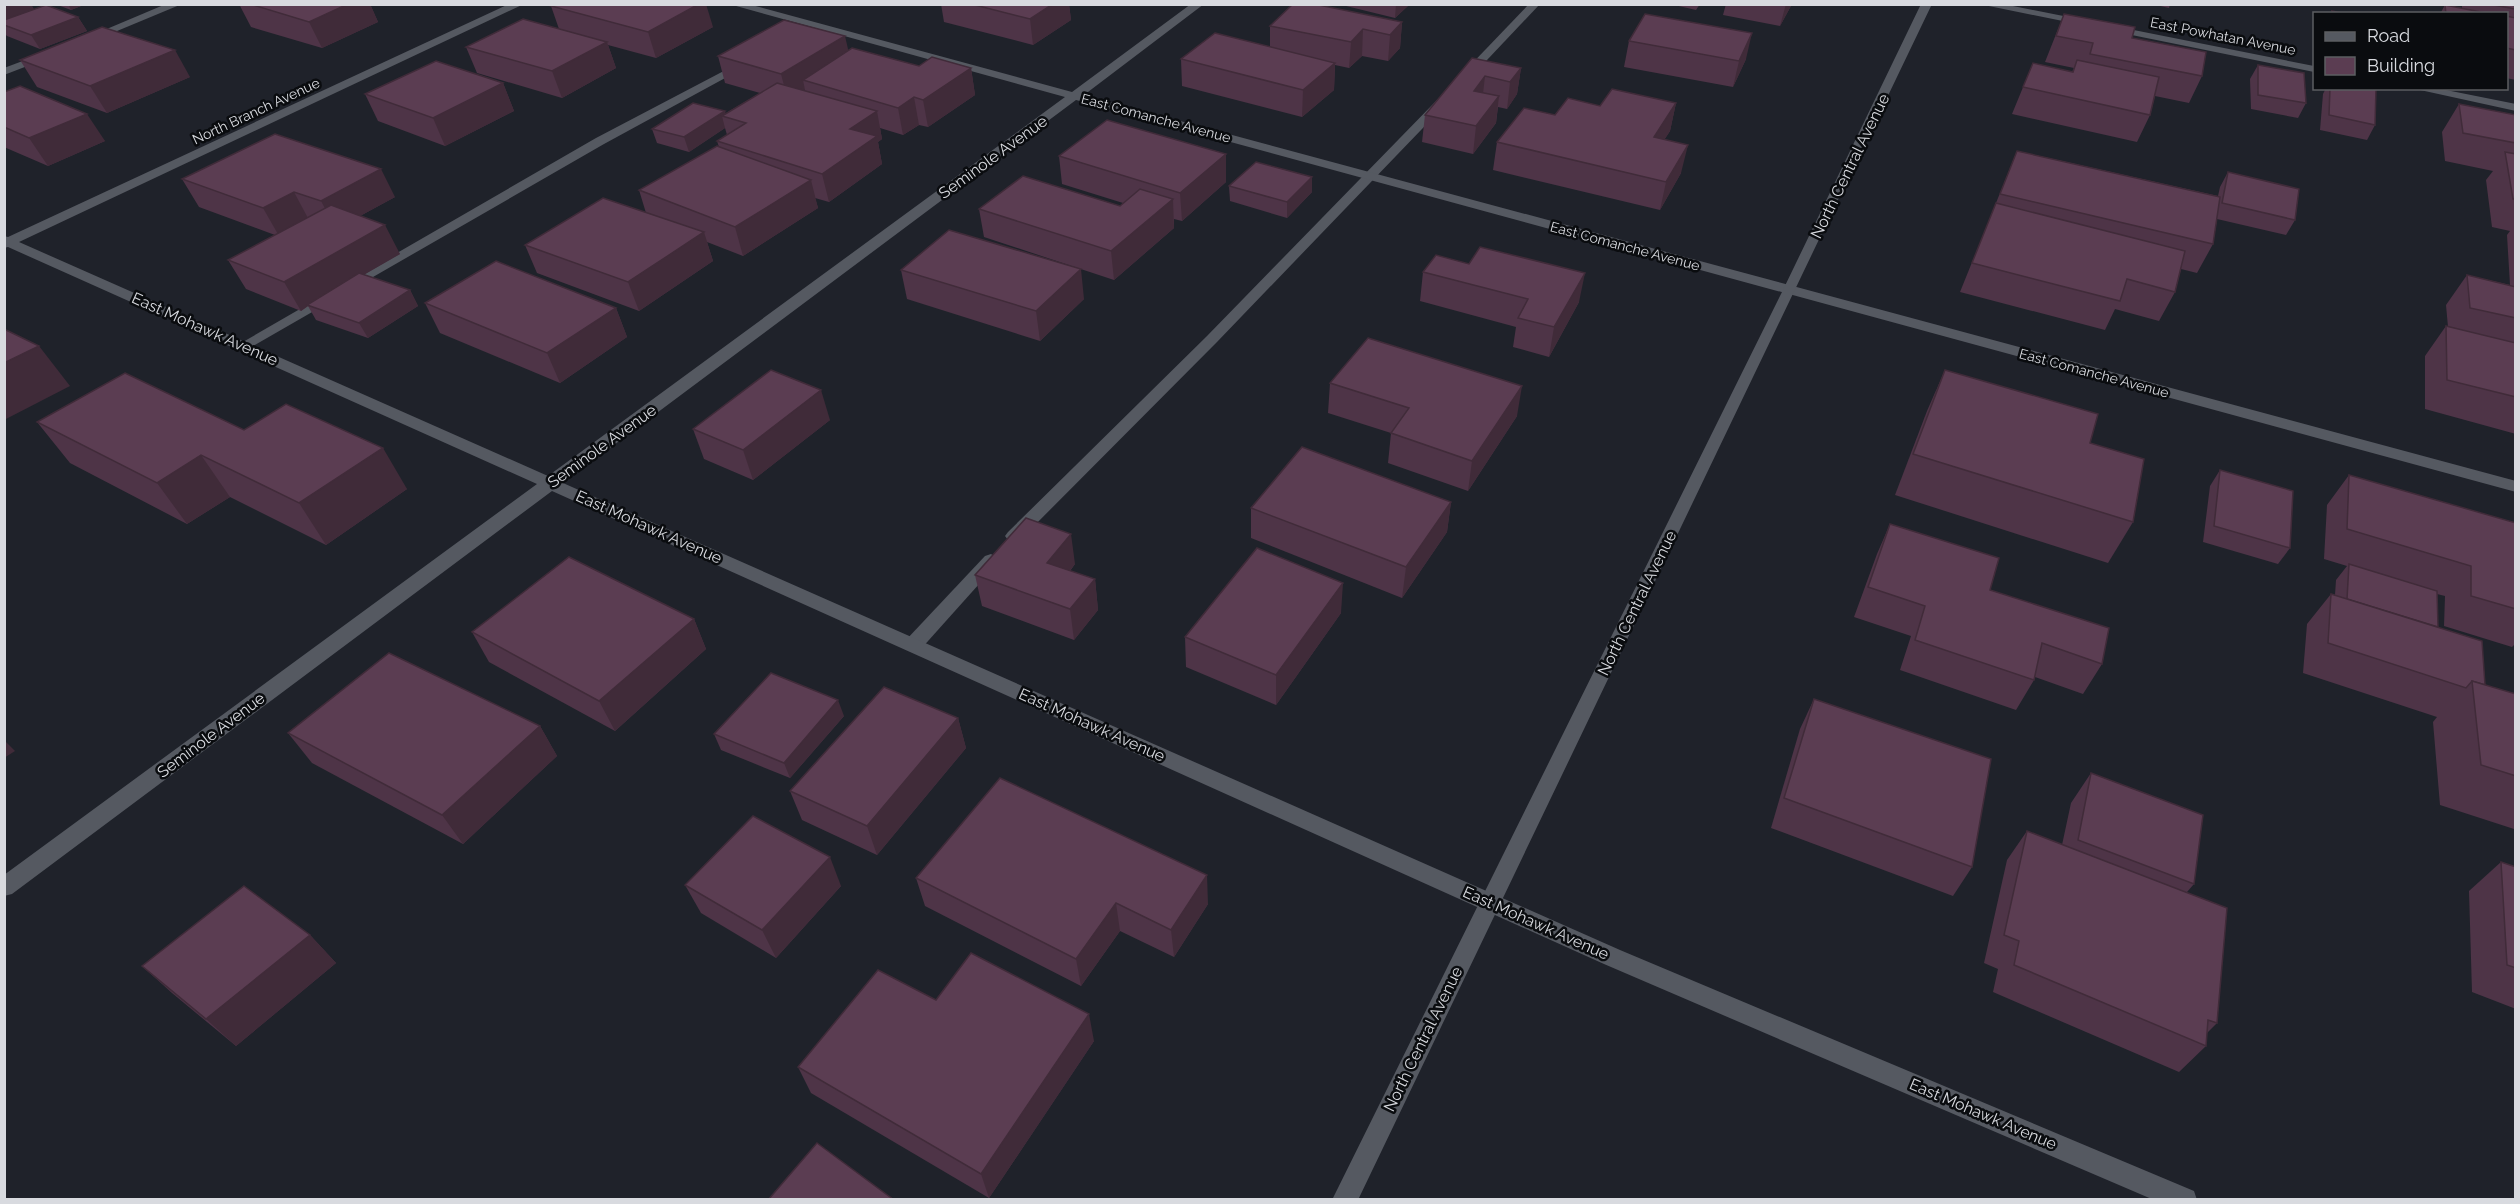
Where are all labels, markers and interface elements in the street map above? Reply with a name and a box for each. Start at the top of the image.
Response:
legend [2313,12,2508,90]
street label: East Powhatan Avenue [2149,14,2297,58]
text: Road [2367,25,2410,46]
text: Building [2367,55,2435,76]
street label: North Branch Avenue [190,74,322,148]
street label: East Comanche Avenue [1080,90,1232,146]
street label: North Central Avenue [1807,90,1893,242]
street label: Seminole Avenue [935,111,1051,203]
street label: East Comanche Avenue [1549,218,1701,274]
street label: East Mohawk Avenue [129,288,281,370]
street label: East Comanche Avenue [2018,345,2170,401]
street label: Seminole Avenue [544,400,660,492]
street label: East Mohawk Avenue [573,486,725,568]
street label: North Central Avenue [1594,527,1680,679]
street label: East Mohawk Avenue [1016,684,1168,766]
street label: Seminole Avenue [154,688,268,782]
street label: East Mohawk Avenue [1460,882,1612,964]
street label: North Central Avenue [1380,963,1466,1115]
street label: East Mohawk Avenue [1907,1074,2059,1154]

